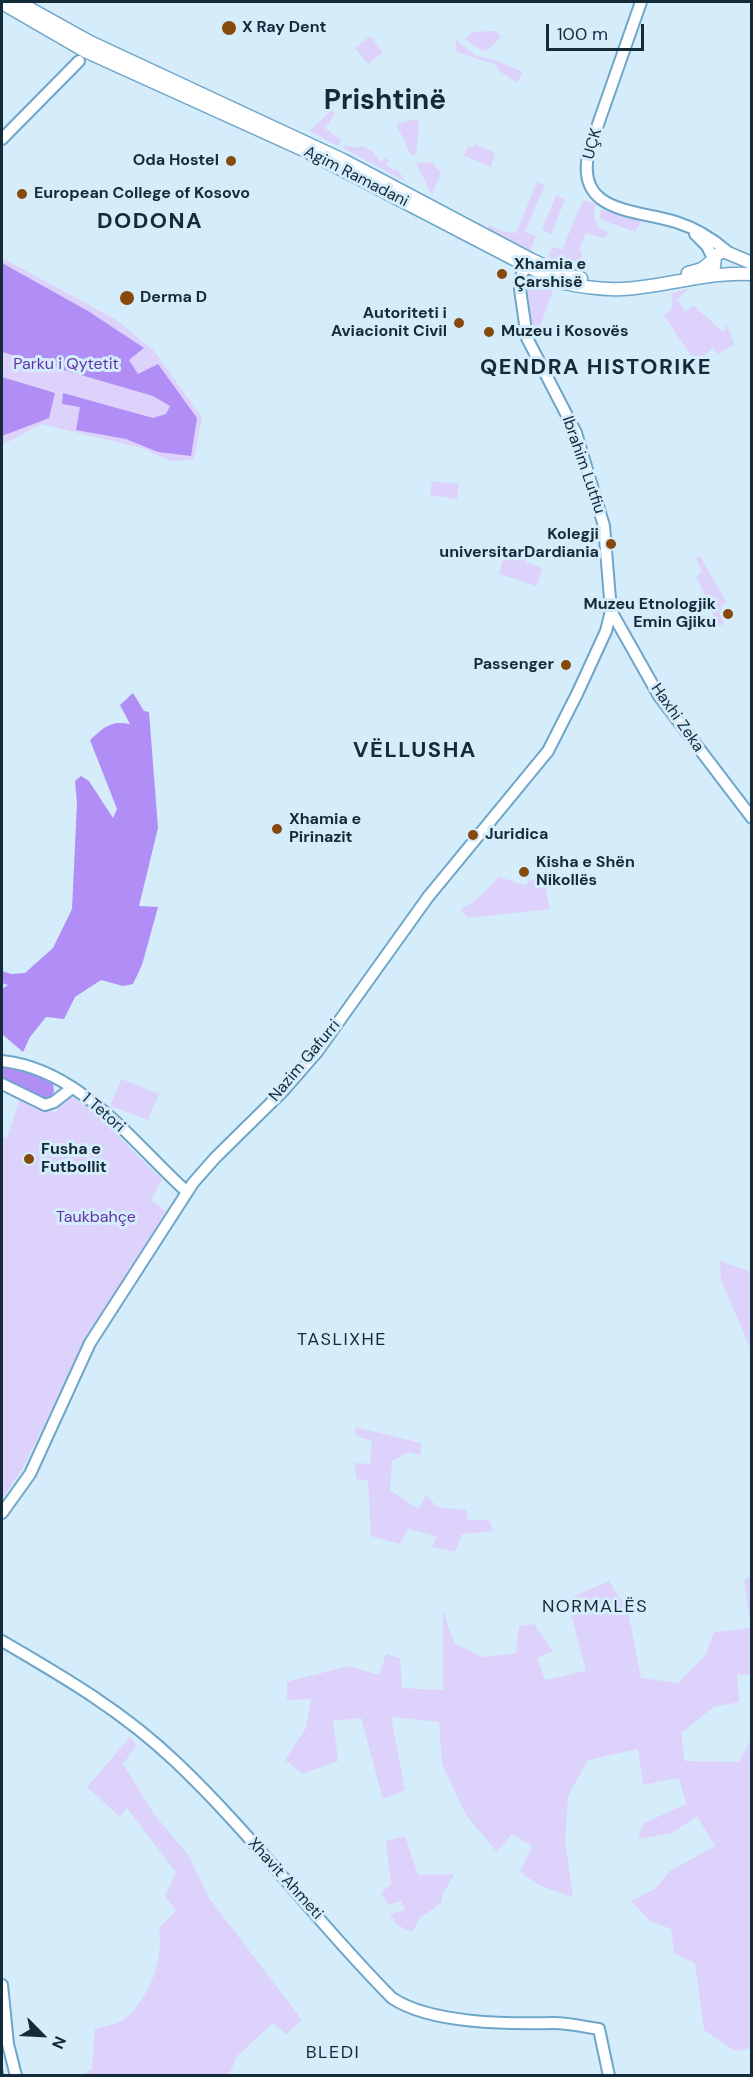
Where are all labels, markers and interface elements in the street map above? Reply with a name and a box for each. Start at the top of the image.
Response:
scale bar [549,12,646,50]
place label: X Ray Dent [242,18,327,38]
marker: X Ray Dent [220,19,238,37]
text: 100 m [557,22,608,46]
district label: Prishtinë [324,85,446,119]
street label: UÇK [579,126,607,162]
street label: Agim Ramadani [301,142,411,212]
place label: Oda Hostel [133,151,219,171]
marker: Oda Hostel [224,154,238,168]
place label: European College of Kosovo [34,184,250,204]
marker: European College of Kosovo [15,187,29,201]
district label: DODONA [97,209,203,235]
place label: Xhamia e Çarshisë [514,255,586,293]
marker: Xhamia e Çarshisë [495,267,509,281]
place label: Derma D [140,288,207,308]
marker: Derma D [118,289,136,307]
place label: Autoriteti i Aviacionit Civil [331,304,447,342]
marker: Autoriteti i Aviacionit Civil [452,316,466,330]
place label: Muzeu i Kosovës [501,322,628,342]
marker: Muzeu i Kosovës [482,325,496,339]
park label: Parku i Qytetit [13,355,119,375]
district label: QENDRA HISTORIKE [480,355,712,381]
street label: Ibrahim Lutfiu [557,414,609,516]
place label: Kolegji universitarDardiania [439,525,599,563]
marker: Kolegji universitarDardiania [604,537,618,551]
place label: Muzeu Etnologjik Emin Gjiku [584,595,716,633]
marker: Muzeu Etnologjik Emin Gjiku [721,607,735,621]
place label: Passenger [473,655,554,675]
marker: Passenger [559,658,573,672]
street label: Haxhi Zeka [646,680,708,756]
district label: VËLLUSHA [353,738,477,764]
place label: Xhamia e Pirinazit [289,810,361,848]
marker: Xhamia e Pirinazit [270,822,284,836]
place label: Juridica [485,825,548,845]
marker: Juridica [466,828,480,842]
place label: Kisha e Shën Nikollës [536,853,635,891]
marker: Kisha e Shën Nikollës [517,865,531,879]
street label: Nazim Gafurri [265,1016,345,1106]
street label: 1 Tetori [77,1089,129,1137]
place label: Fusha e Futbollit [41,1140,107,1178]
marker: Fusha e Futbollit [22,1152,36,1166]
park label: Taukbahçe [56,1208,136,1228]
district label: TASLIXHE [297,1329,387,1351]
district label: NORMALËS [542,1596,648,1618]
street label: Xhavit Ahmeti [243,1834,327,1924]
north arrow [12,2005,72,2065]
text: N [47,2033,71,2052]
district label: BLEDI [306,2042,360,2064]

